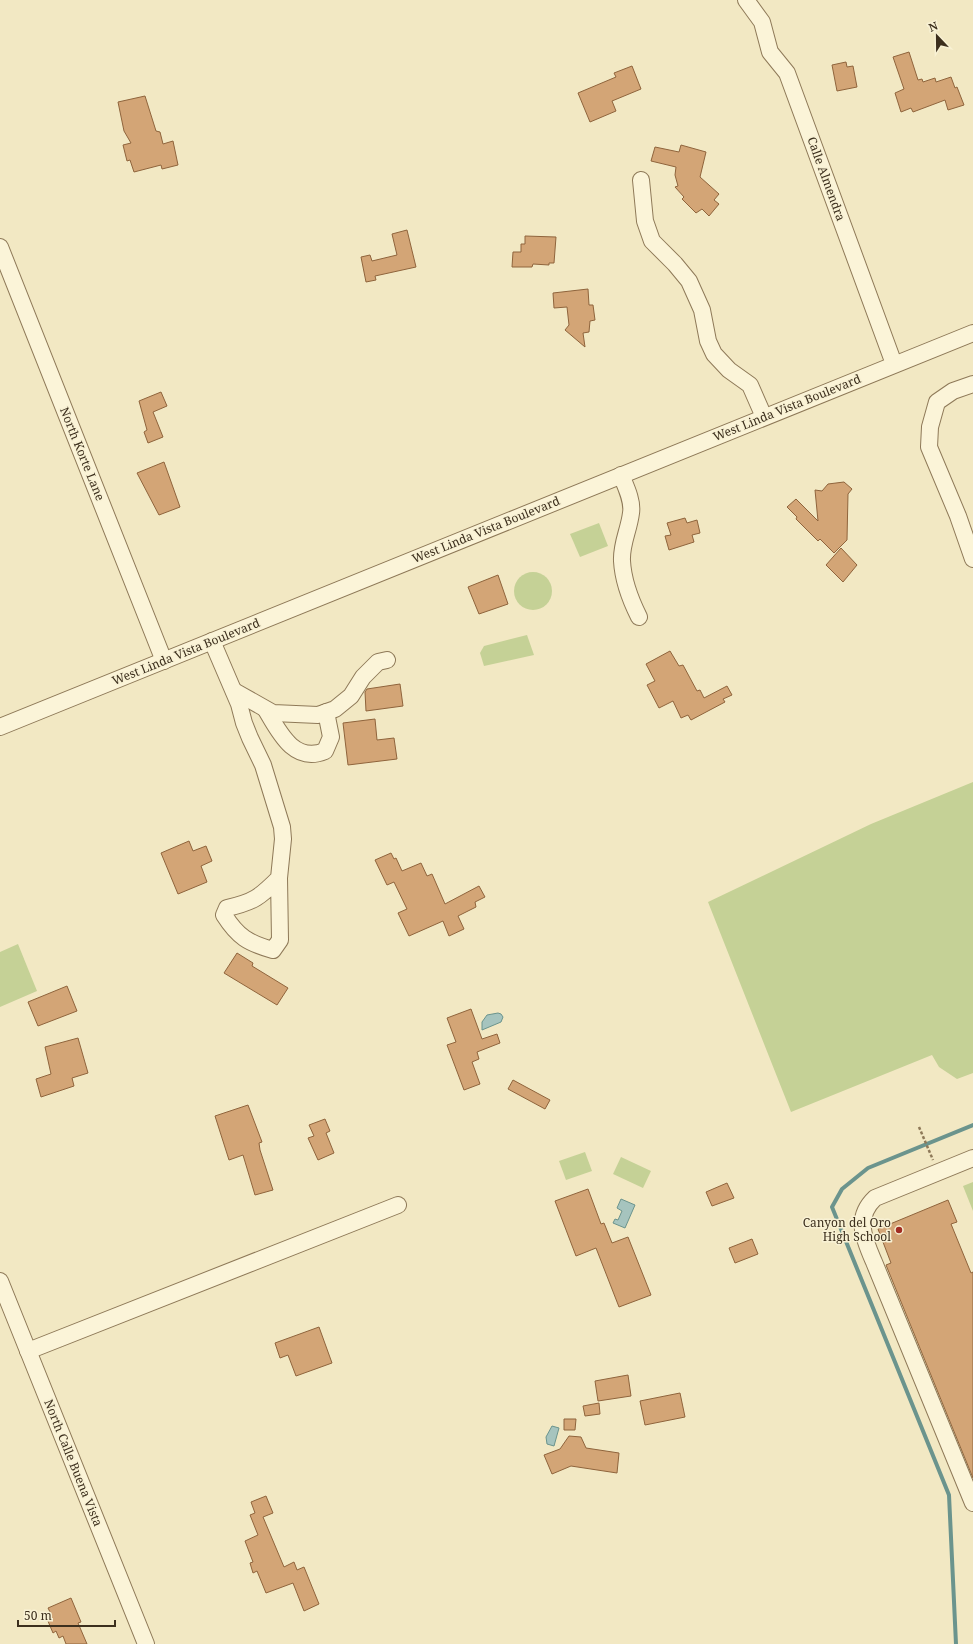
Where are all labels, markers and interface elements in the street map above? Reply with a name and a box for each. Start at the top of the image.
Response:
north arrow [917,16,957,56]
text: N [926,18,940,35]
street label: Calle Almendra [803,134,850,223]
street label: West Linda Vista Boulevard [710,370,864,445]
street label: North Korte Lane [56,404,109,503]
street label: West Linda Vista Boulevard [409,492,563,567]
street label: West Linda Vista Boulevard [109,614,263,689]
place label: Canyon del Oro High School [803,1214,891,1245]
marker: Canyon del Oro High School [894,1225,904,1235]
street label: North Calle Buena Vista [40,1397,107,1529]
scale bar [18,1602,115,1628]
text: 50 m [24,1607,52,1624]

